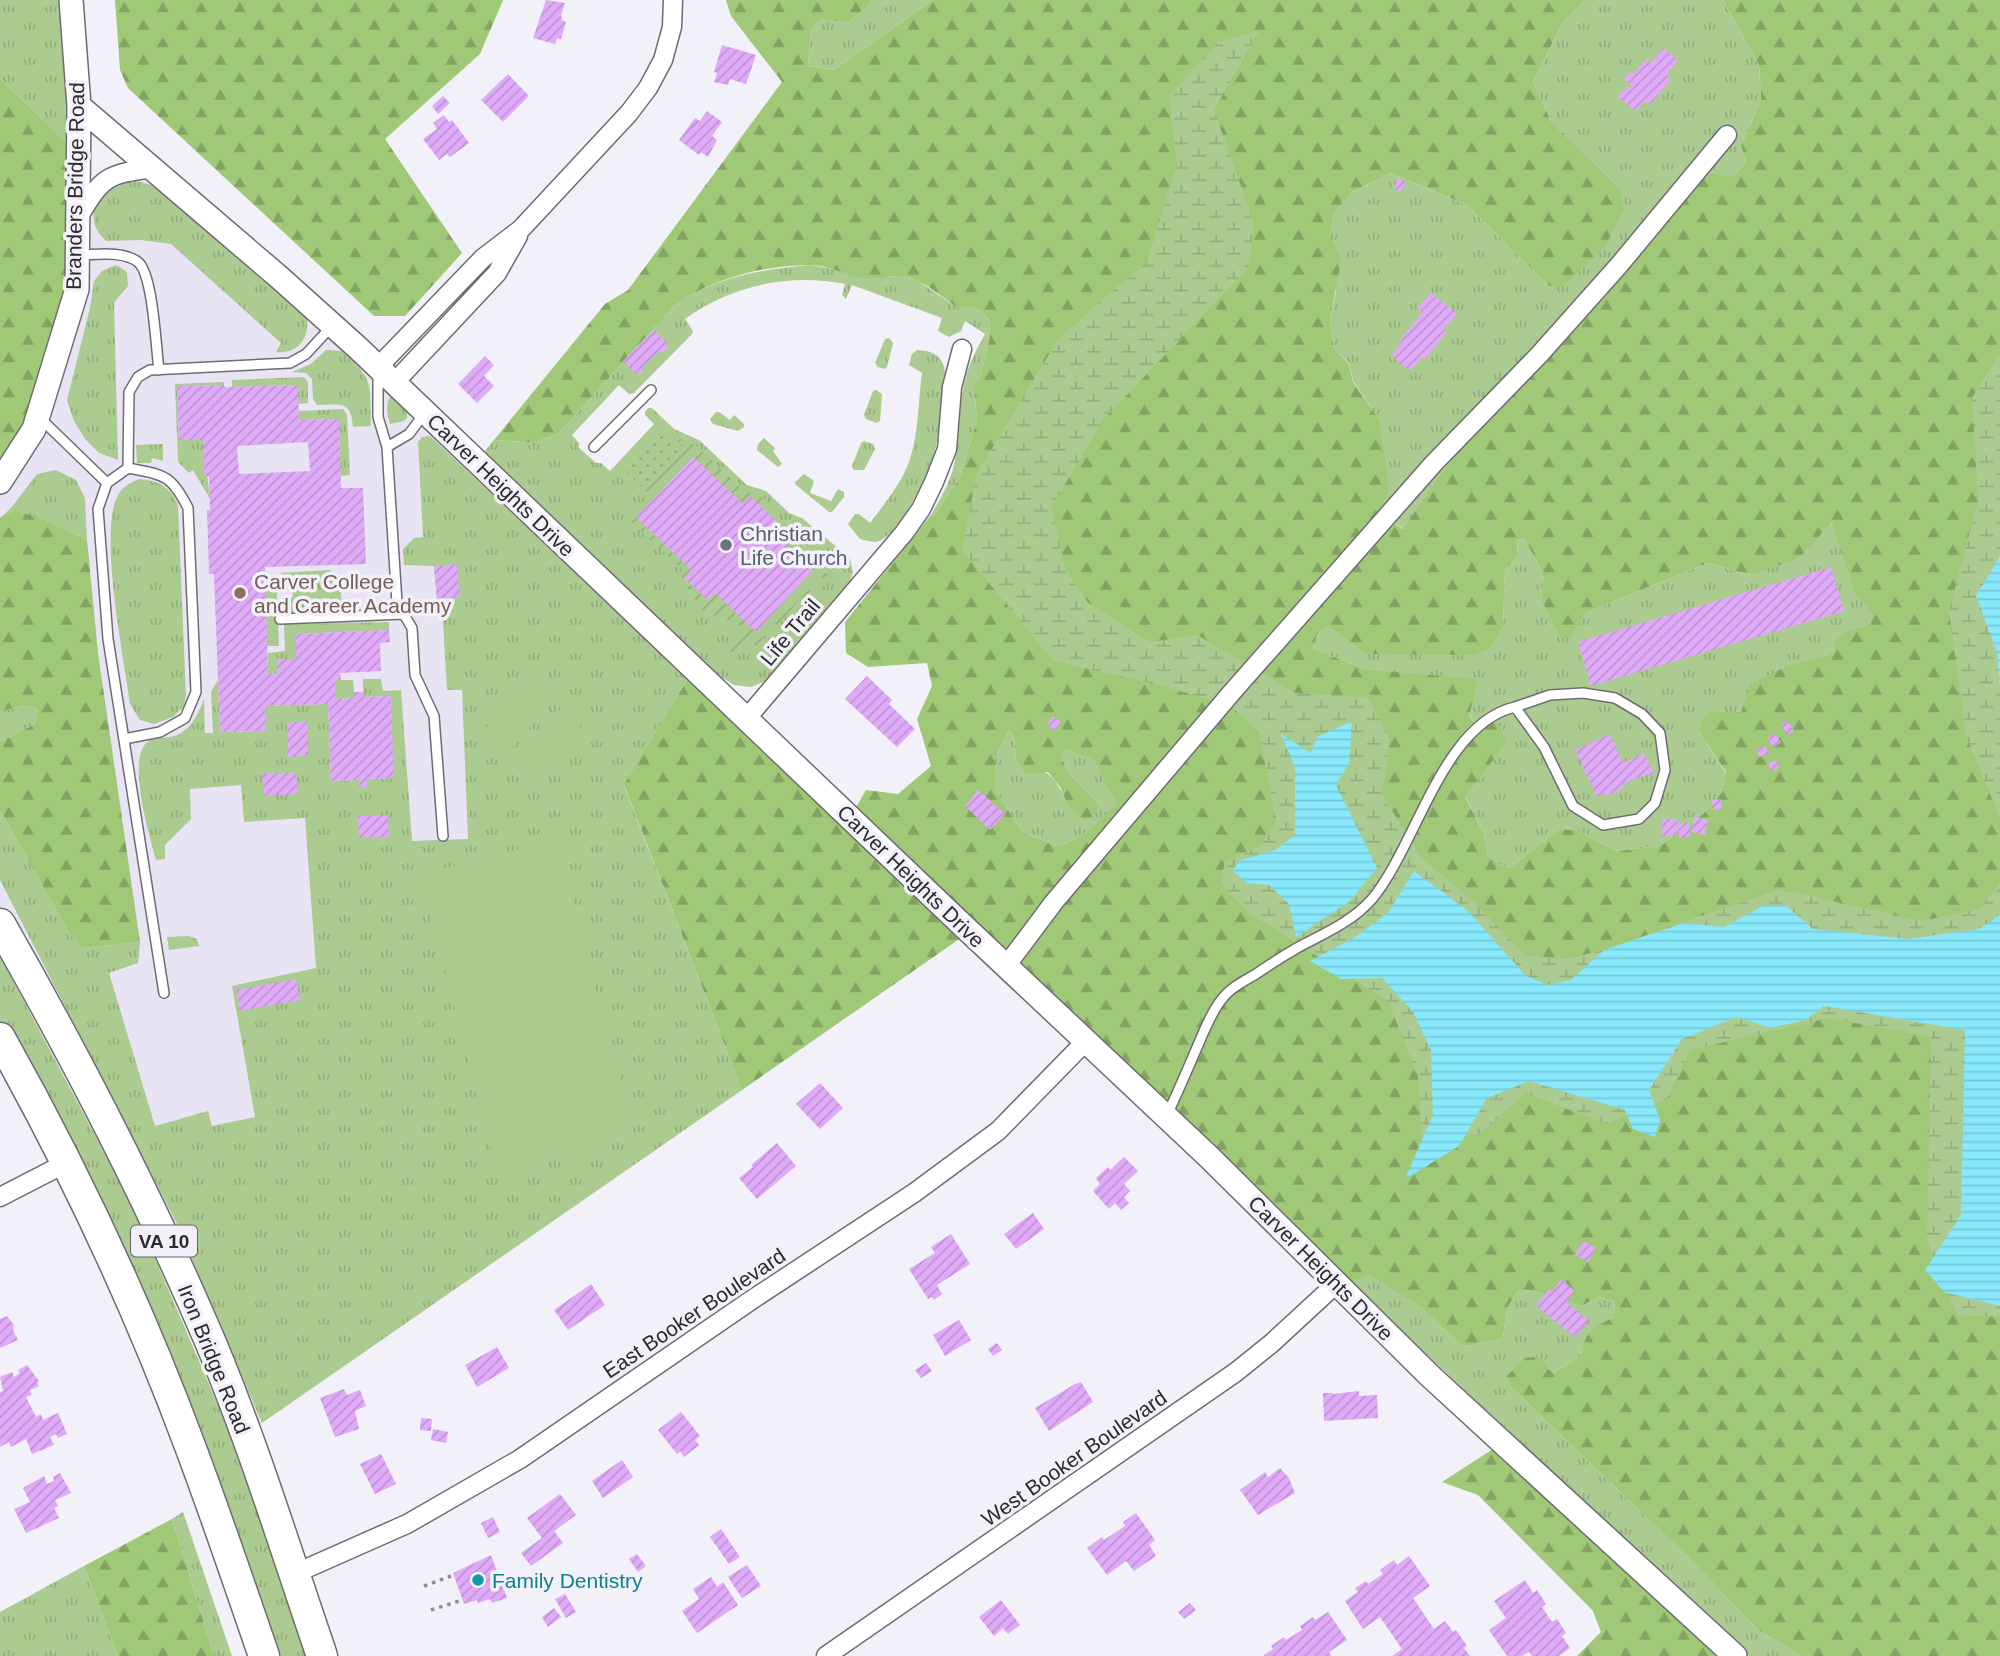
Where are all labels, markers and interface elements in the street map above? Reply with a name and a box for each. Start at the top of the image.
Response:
street label: Branders Bridge Road [62,82,88,290]
street label: Carver Heights Drive [423,409,579,561]
place label: Christian Life Church [740,522,847,569]
marker: Christian Life Church [718,537,734,553]
place label: Carver College and Career Academy [254,570,452,617]
marker: Carver College and Career Academy [232,585,248,601]
street label: Life Trail [756,594,824,670]
street label: Carver Heights Drive [833,800,989,952]
street label: Carver Heights Drive [1244,1191,1398,1345]
road number: VA 10 [131,1226,197,1256]
street label: East Booker Boulevard [599,1243,789,1383]
street label: Iron Bridge Road [174,1281,254,1437]
street label: West Booker Boulevard [977,1385,1171,1531]
place label: Family Dentistry [492,1569,643,1592]
marker: Family Dentistry [470,1572,486,1588]

